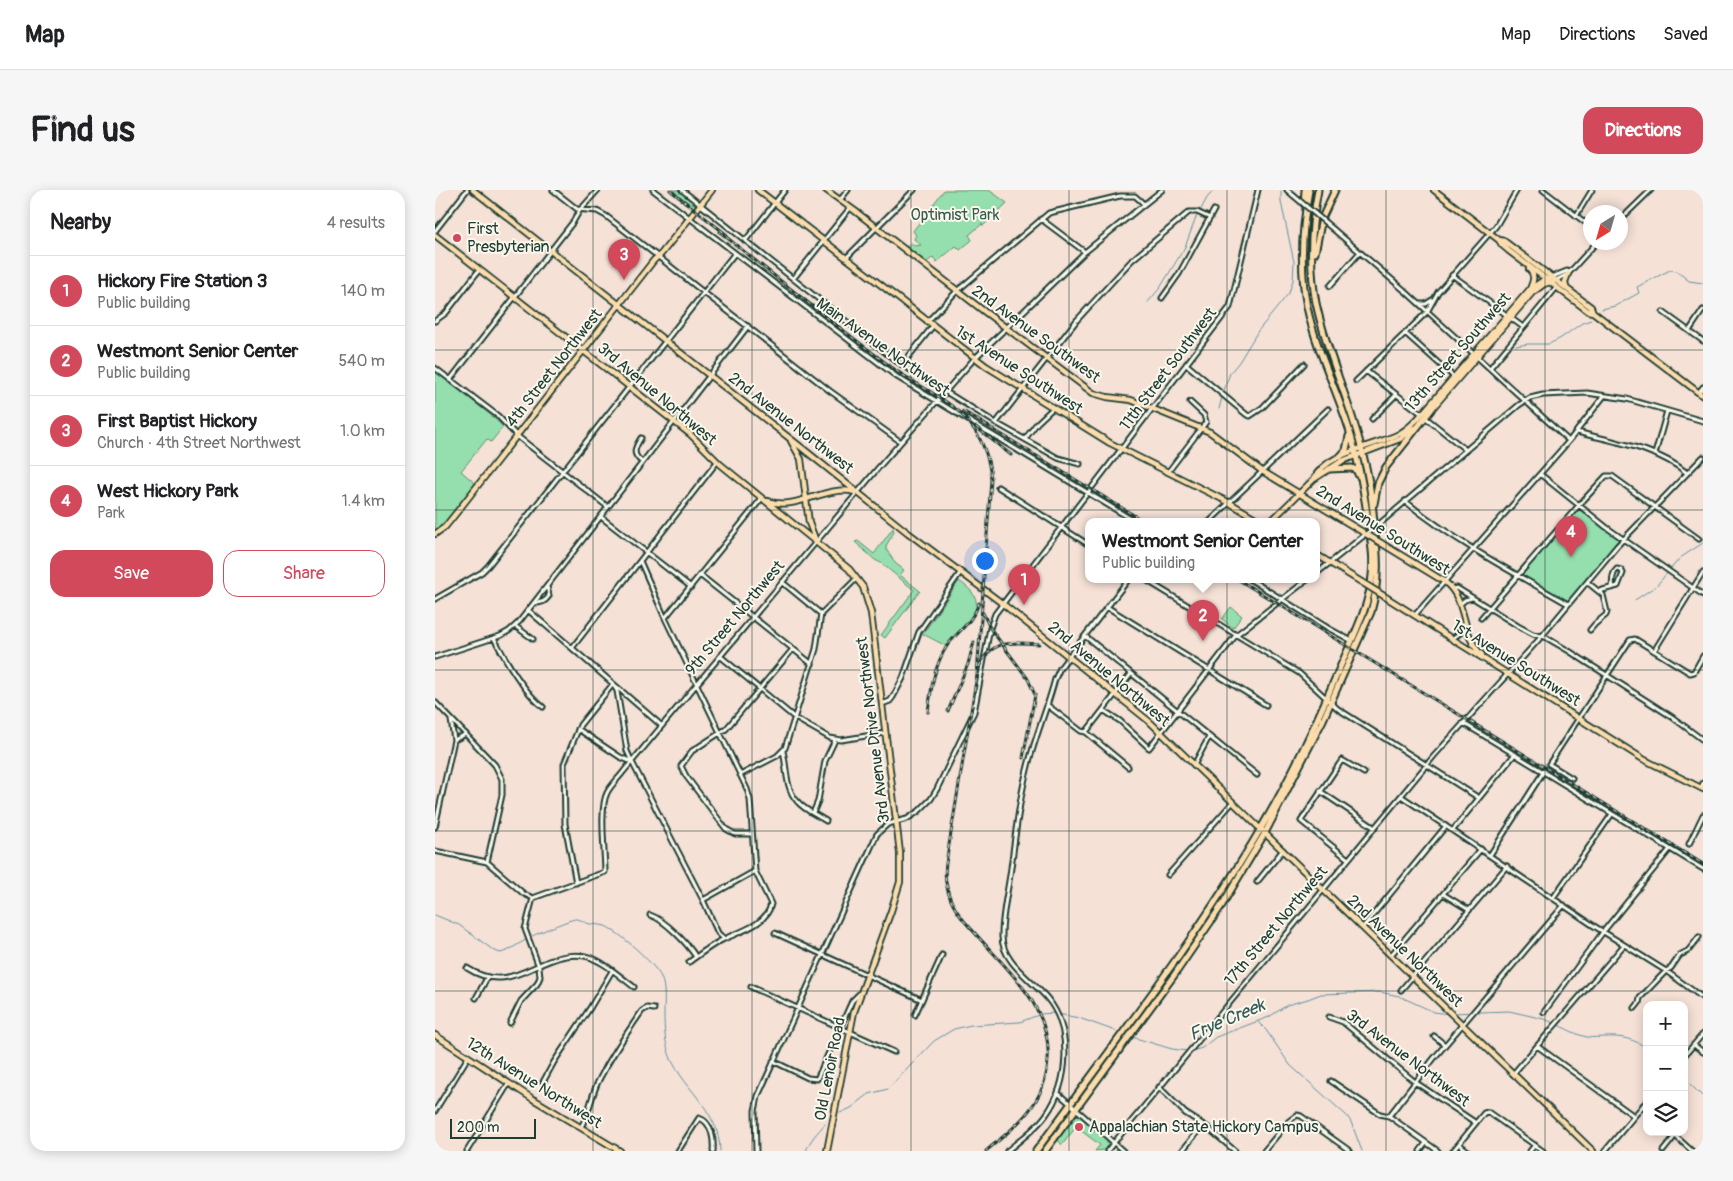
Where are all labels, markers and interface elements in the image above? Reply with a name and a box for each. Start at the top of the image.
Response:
text: Map [25,20,65,49]
text: Map [1501,23,1531,46]
text: Directions [1559,23,1635,46]
text: Saved [1663,23,1708,46]
button: Directions [1583,107,1703,154]
text: Find us [30,108,135,152]
park label: Optimist Park [911,205,1000,225]
north arrow [1583,205,1628,250]
text: Nearby [50,209,111,236]
text: 4 results [327,213,385,233]
place label: First Presbyterian [467,219,550,257]
marker: First Presbyterian [451,232,463,244]
pin: 3 [608,239,640,280]
text: Hickory Fire Station 3 [97,269,267,293]
text: 1 [63,281,69,301]
text: 140 m [341,281,385,301]
street label: 2nd Avenue Southwest [968,281,1105,388]
street label: 13th Street Southwest [1401,288,1516,416]
text: Public building [97,293,190,313]
street label: Main Avenue Northwest [812,293,954,401]
street label: 11th Street Southwest [1115,303,1221,435]
street label: 4th Street Northwest [502,304,607,431]
street label: 1st Avenue Southwest [951,321,1087,419]
street label: 3rd Avenue Northwest [593,338,721,450]
text: Westmont Senior Center [97,339,298,363]
text: 2 [62,351,70,371]
text: 540 m [338,351,385,371]
text: Public building [97,363,190,383]
street label: 2nd Avenue Northwest [724,368,858,478]
text: First Baptist Hickory [97,409,257,433]
text: 3 [62,421,70,441]
text: 1.0 km [340,421,385,441]
text: Church · 4th Street Northwest [97,433,301,453]
text: West Hickory Park [97,479,238,503]
street label: 2nd Avenue Southwest [1312,481,1454,580]
text: 4 [61,491,71,511]
text: 1.4 km [342,491,385,511]
text: Park [97,503,125,523]
pin: 4 [1555,516,1587,557]
popup [1085,518,1320,583]
text: Westmont Senior Center [1102,529,1303,553]
your location [972,548,998,574]
button: Save [50,550,213,597]
button: Share [223,550,385,597]
text: Public building [1102,553,1195,573]
street label: 9th Street Northwest [681,556,789,680]
pin: 1 [1008,564,1040,605]
pin: 2 [1187,600,1219,641]
street label: 1st Avenue Southwest [1448,615,1585,711]
street label: 2nd Avenue Northwest [1044,617,1175,731]
street label: 3rd Avenue Drive Northwest [852,635,894,824]
street label: 17th Street Northwest [1220,862,1332,990]
street label: 2nd Avenue Northwest [1343,891,1467,1012]
water label: Frye Creek [1186,993,1270,1046]
map controls [1643,1001,1688,1136]
button: + [1643,1001,1688,1046]
street label: 3rd Avenue Northwest [1342,1005,1474,1111]
street label: Old Lenoir Road [810,1016,850,1122]
street label: 12th Avenue Northwest [462,1033,606,1133]
button: − [1643,1046,1688,1091]
button: layers [1643,1091,1688,1136]
scale bar [450,1116,536,1139]
place label: Appalachian State Hickory Campus [1089,1117,1319,1137]
text: 200 m [457,1119,499,1136]
marker: Appalachian State Hickory Campus [1073,1121,1085,1133]

